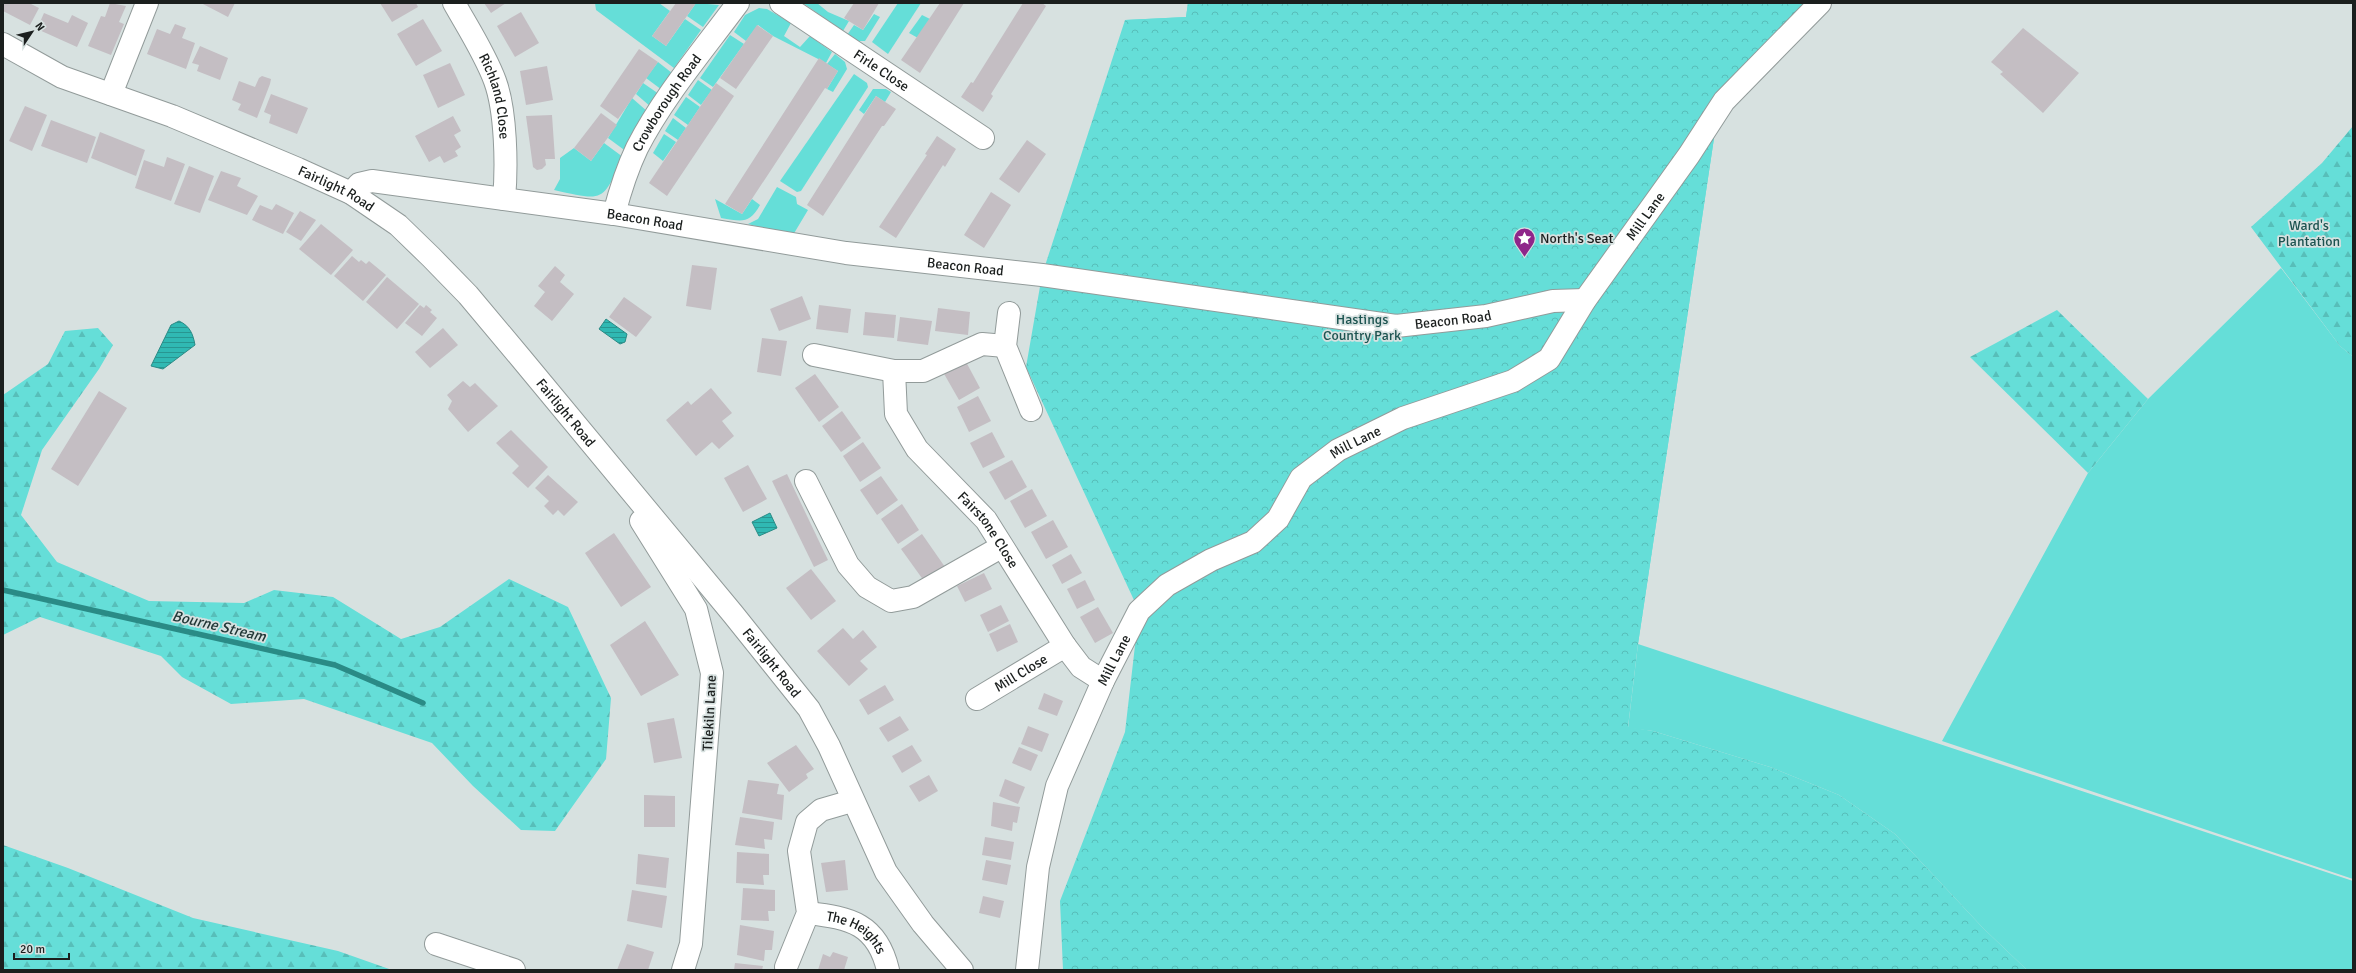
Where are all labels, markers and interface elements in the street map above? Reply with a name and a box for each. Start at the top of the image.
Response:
north arrow [12,12,52,52]
text: N [32,20,47,33]
street label: Firle Close [850,46,912,95]
street label: Richland Close [475,50,513,140]
street label: Crowborough Road [629,51,705,154]
street label: Fairlight Road [295,162,378,215]
street label: Mill Lane [1623,189,1669,244]
street label: Beacon Road [606,205,684,234]
park label: Ward's Plantation [2278,217,2340,250]
place icon: North's Seat [1512,225,1538,258]
place label: North's Seat [1540,230,1614,247]
street label: Beacon Road [926,254,1005,280]
street label: Beacon Road [1414,307,1493,333]
park label: Hastings Country Park [1323,311,1401,344]
street label: Fairlight Road [532,375,599,450]
street label: Mill Lane [1326,422,1384,462]
street label: Fairstone Close [954,488,1022,571]
water label: Bourne Stream [170,606,269,646]
street label: Fairlight Road [739,625,804,701]
street label: Mill Lane [1094,632,1134,689]
street label: Mill Close [991,651,1051,696]
street label: Tilekiln Lane [699,675,720,751]
street label: The Heights [825,908,890,957]
scale bar [14,935,69,961]
text: 20 m [20,942,45,957]

